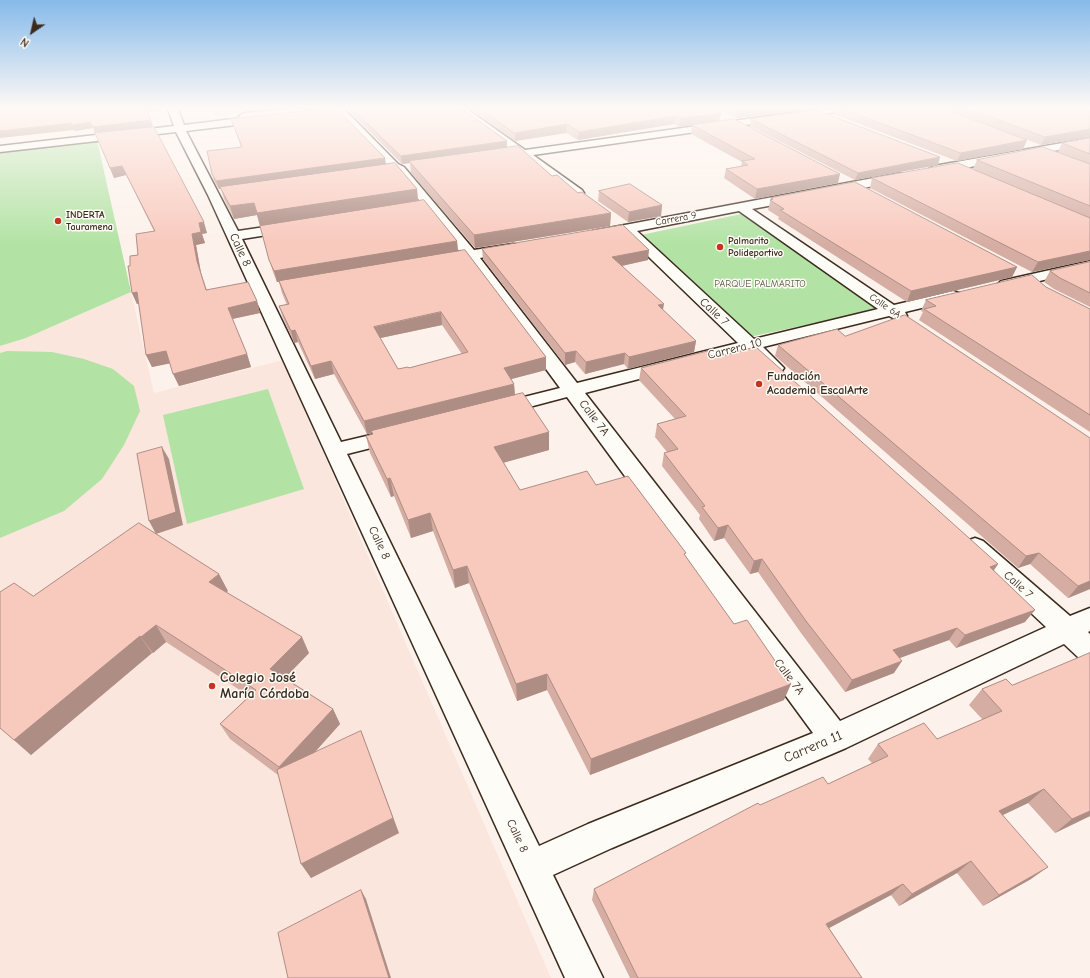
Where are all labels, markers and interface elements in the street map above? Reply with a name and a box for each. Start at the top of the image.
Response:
north arrow [12,12,52,52]
text: N [18,35,32,50]
place label: INDERTA Tauramena [66,209,113,232]
street label: Carrera 9 [654,209,698,229]
marker: INDERTA Tauramena [53,216,63,226]
street label: Calle 8 [226,231,254,269]
place label: Palmarito Polideportivo [728,235,783,258]
marker: Palmarito Polideportivo [715,242,725,252]
park label: PARQUE PALMARITO [714,278,806,290]
street label: Calle 6A [867,291,903,321]
street label: Calle 7 [696,295,732,329]
street label: Carrera 10 [706,335,764,363]
place label: Fundación Academia EscalArte [767,370,868,398]
marker: Fundación Academia EscalArte [754,379,764,389]
street label: Calle 7A [576,397,612,439]
street label: Calle 8 [365,524,393,562]
street label: Calle 7 [1000,568,1036,602]
street label: Calle 7A [771,656,807,698]
place label: Colegio José María Córdoba [220,670,309,702]
marker: Colegio José María Córdoba [207,681,217,691]
street label: Carrera 11 [781,727,845,767]
street label: Calle 8 [503,817,531,855]

